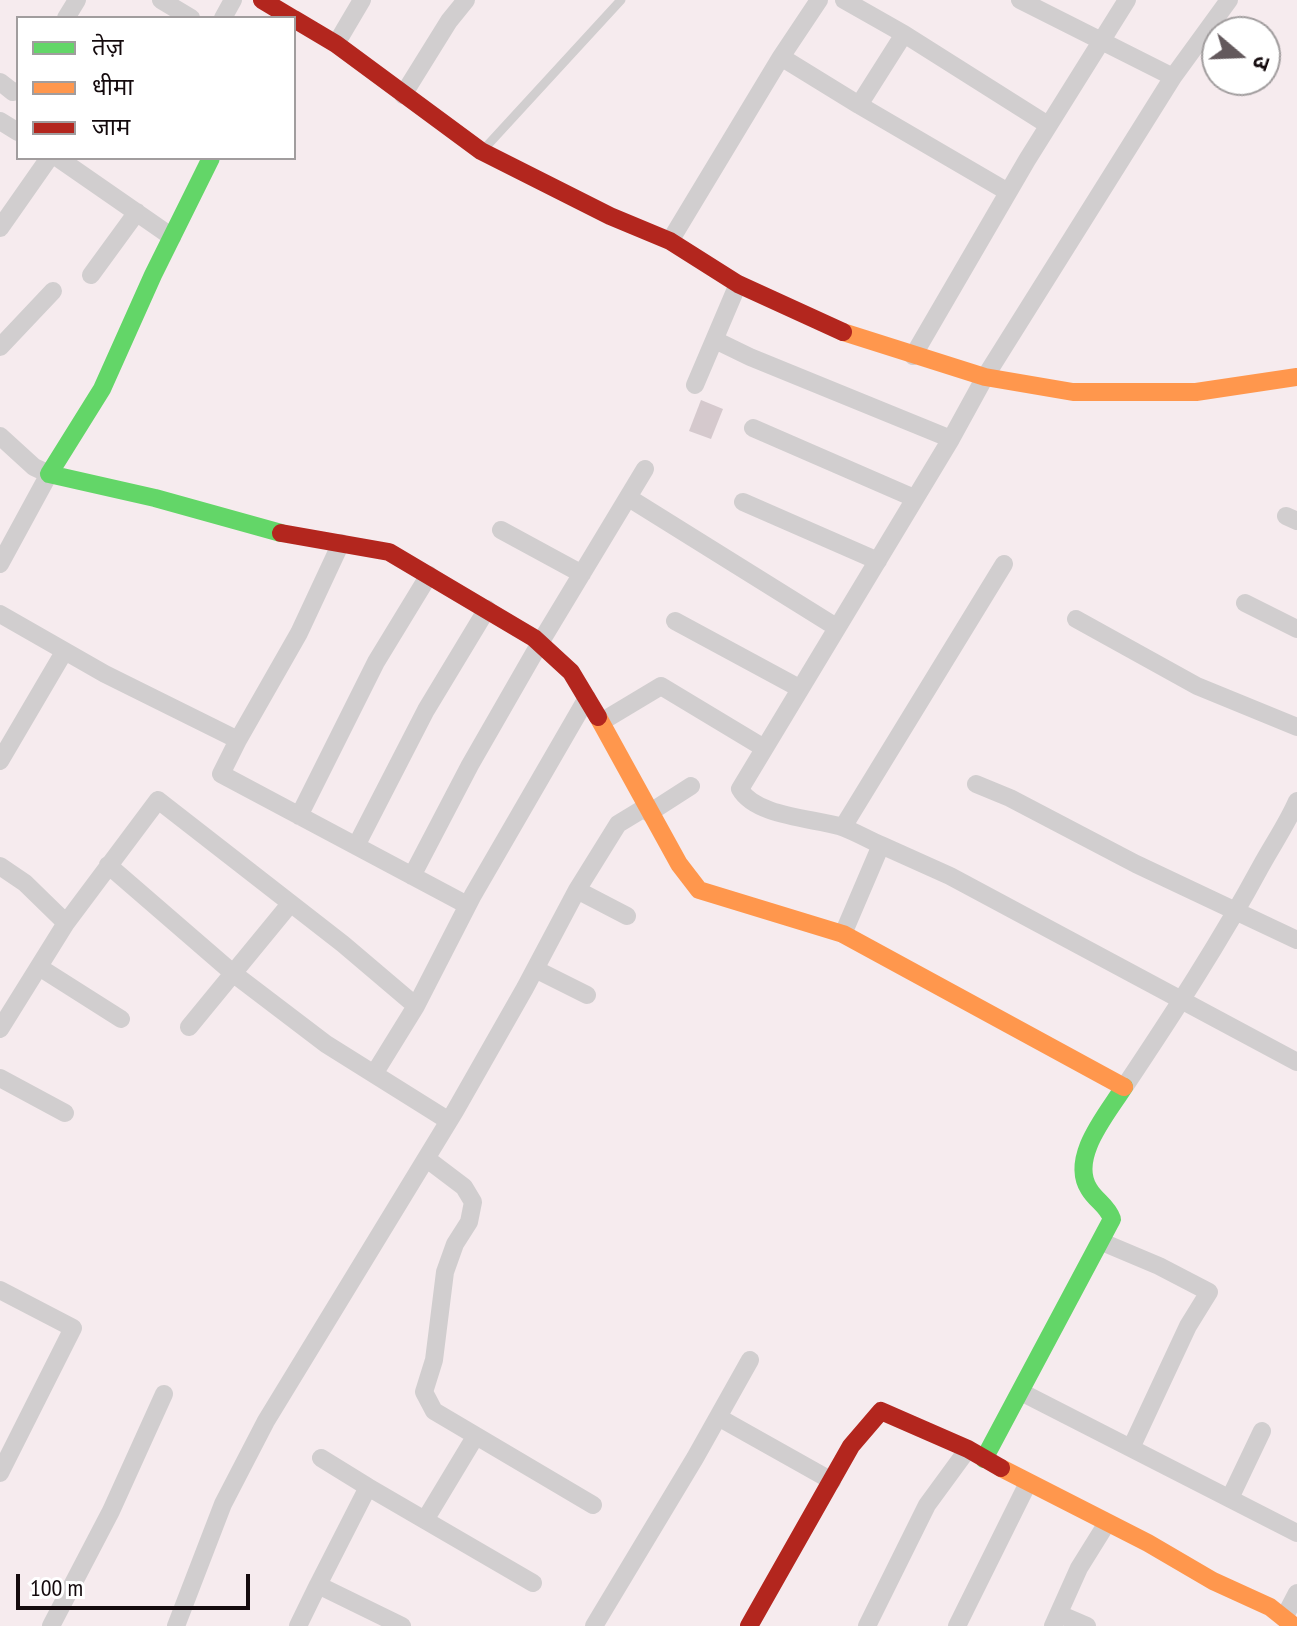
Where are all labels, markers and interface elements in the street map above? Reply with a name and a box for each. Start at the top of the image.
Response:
legend [16,16,296,160]
north arrow [1201,16,1281,96]
text: तेज़ [92,31,124,62]
text: उ [1246,53,1277,74]
text: धीमा [92,71,134,102]
text: जाम [92,111,130,142]
scale bar [20,1558,254,1608]
text: 100 m [30,1572,83,1603]

